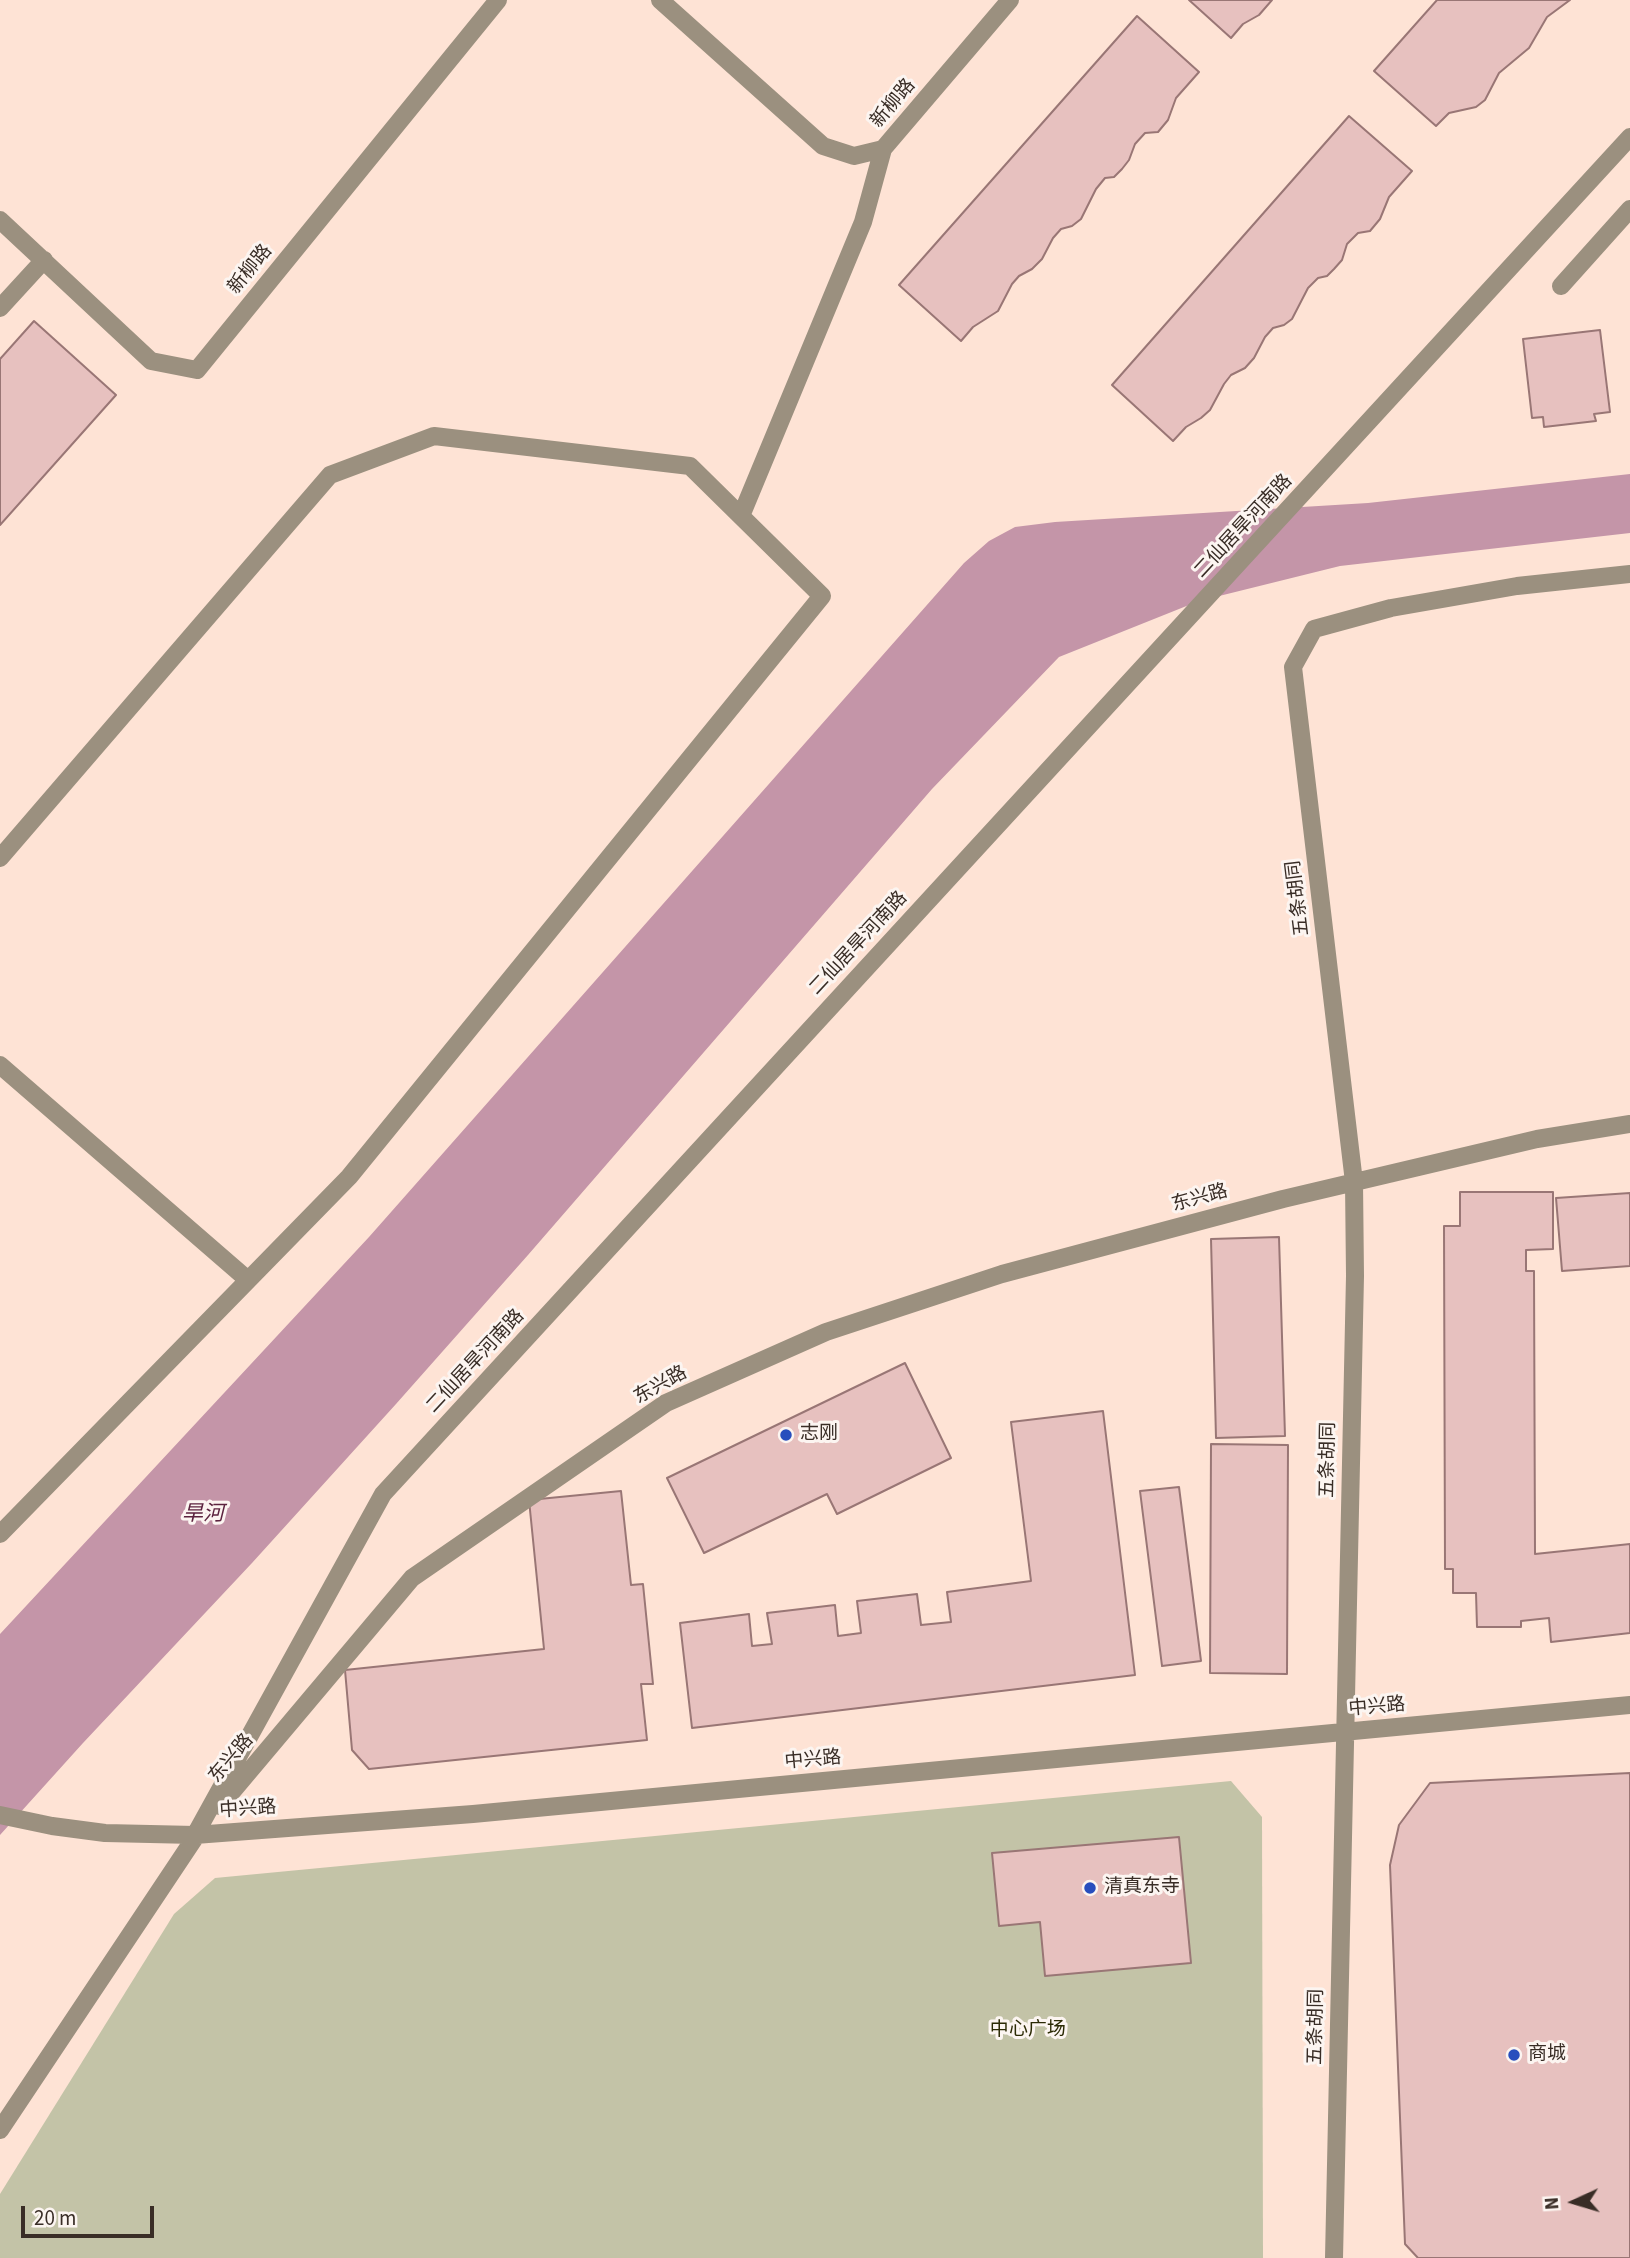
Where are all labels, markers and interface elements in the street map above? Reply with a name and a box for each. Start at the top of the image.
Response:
street label: 新柳路 [867,75,921,133]
street label: 新柳路 [224,241,278,299]
street label: 二仙居旱河南路 [1190,471,1298,583]
street label: 五条胡同 [1283,859,1315,937]
street label: 二仙居旱河南路 [805,888,913,1000]
street label: 东兴路 [1170,1181,1230,1217]
street label: 二仙居旱河南路 [422,1306,530,1418]
street label: 东兴路 [631,1362,691,1410]
street label: 五条胡同 [1317,1422,1341,1498]
place label: 志刚 [800,1424,838,1446]
marker: 志刚 [778,1427,794,1443]
water label: 旱河 [182,1502,224,1528]
street label: 中兴路 [1348,1694,1406,1722]
street label: 东兴路 [205,1730,259,1788]
street label: 中兴路 [784,1747,842,1775]
street label: 中兴路 [219,1797,277,1823]
place label: 清真东寺 [1104,1877,1180,1899]
marker: 清真东寺 [1082,1880,1098,1896]
street label: 五条胡同 [1305,1989,1329,2065]
park label: 中心广场 [990,2020,1066,2042]
place label: 商城 [1528,2044,1566,2066]
marker: 商城 [1506,2047,1522,2063]
north arrow [1539,2167,1609,2237]
scale bar [24,2192,158,2236]
text: N [1539,2196,1566,2211]
text: 20 m [34,2203,76,2233]

